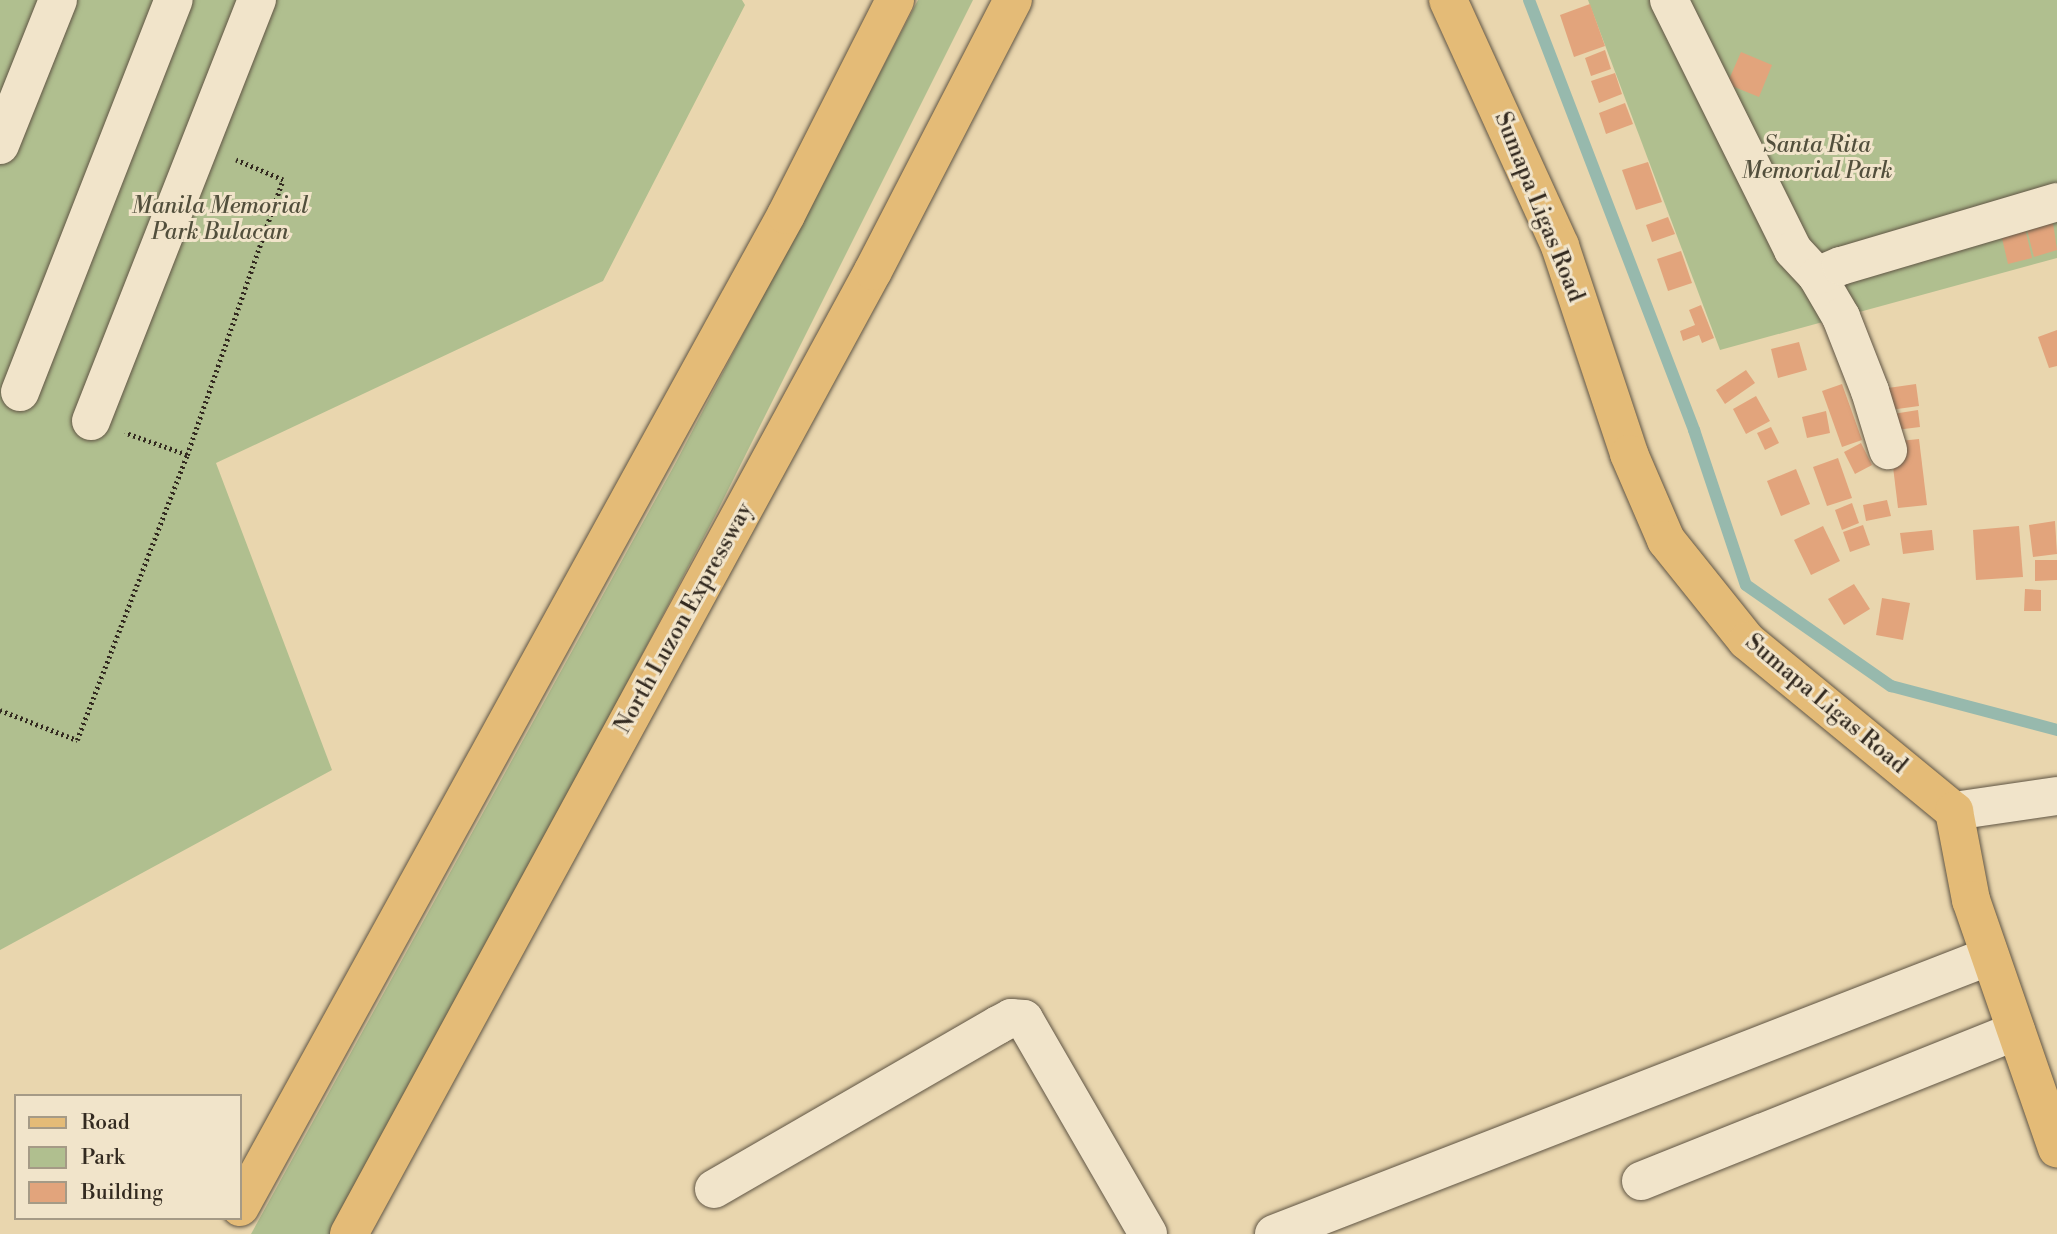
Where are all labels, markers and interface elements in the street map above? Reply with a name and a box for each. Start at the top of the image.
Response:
street label: Sumapa Ligas Road [1488,108,1590,306]
park label: Santa Rita Memorial Park [1742,131,1892,185]
park label: Manila Memorial Park Bulacan [131,192,309,246]
street label: North Luzon Expressway [609,498,759,738]
street label: Sumapa Ligas Road [1740,628,1912,780]
legend [14,1094,242,1220]
text: Road [81,1110,130,1136]
text: Park [81,1145,125,1171]
text: Building [81,1180,163,1206]

